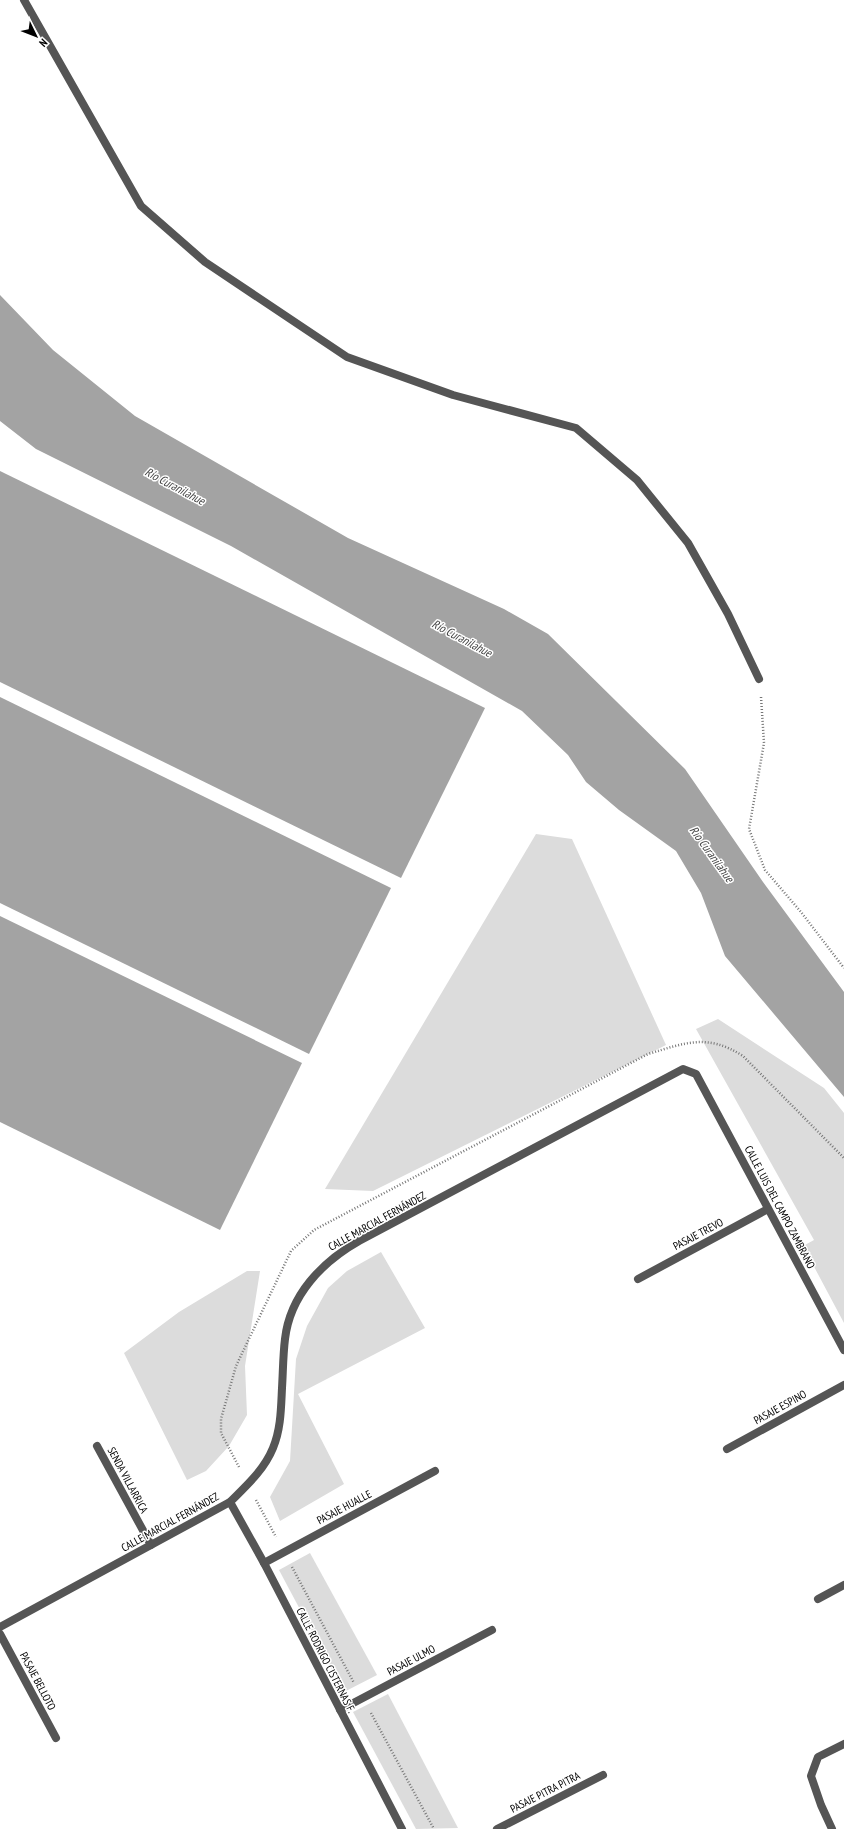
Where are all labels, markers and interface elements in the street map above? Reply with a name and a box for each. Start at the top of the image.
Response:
north arrow [16,16,56,56]
text: N [36,36,50,50]
water label: Río Curanilahue [143,464,208,509]
water label: Río Curanilahue [430,616,495,661]
water label: Río Curanilahue [687,823,738,886]
street label: CALLE LUIS DEL CAMPO ZAMBRANO [742,1143,818,1271]
street label: CALLE MARCIAL FERNÁNDEZ [326,1188,428,1254]
street label: PASAJE TREVO [671,1215,725,1253]
street label: PASAJE ESPINO [751,1387,809,1427]
street label: SENDA VILLARRICA [105,1445,152,1516]
street label: PASAJE HUALLE [314,1487,374,1527]
street label: CALLE MARCIAL FERNÁNDEZ [119,1489,221,1555]
street label: CALLE RODRIGO CISTERNAS F. [293,1605,359,1715]
street label: PASAJE ULMO [385,1641,437,1679]
street label: PASAJE BELLOTO [17,1650,59,1712]
street label: PASAJE PITRA PITRA [508,1768,583,1816]

